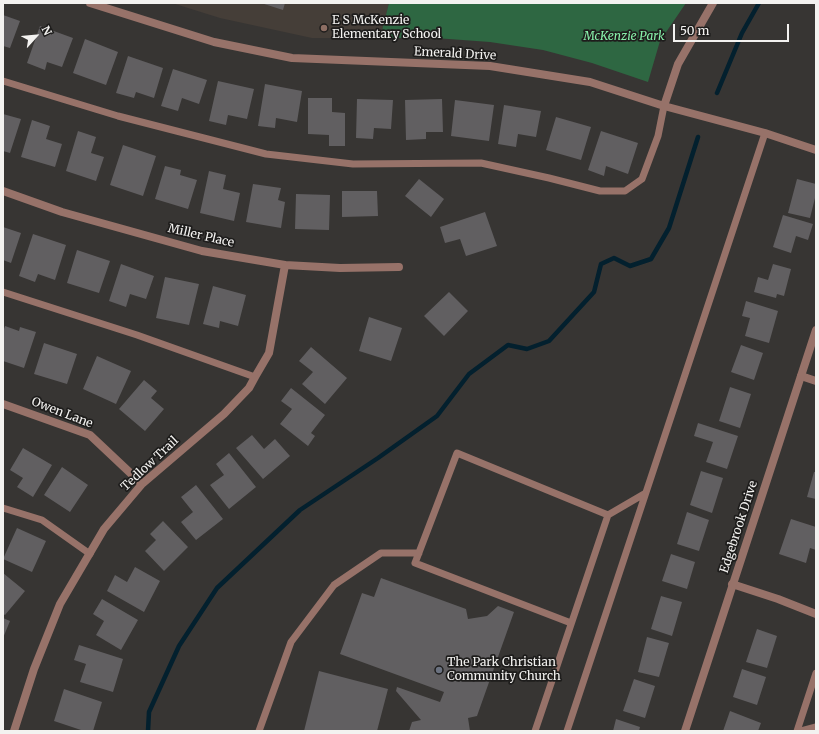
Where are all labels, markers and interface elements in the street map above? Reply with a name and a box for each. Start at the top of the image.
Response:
place label: E S McKenzie Elementary School [332,14,441,42]
north arrow [16,16,56,56]
scale bar [675,16,791,42]
text: N [38,23,55,38]
marker: E S McKenzie Elementary School [319,23,329,33]
text: 50 m [680,23,709,38]
park label: McKenzie Park [583,30,665,44]
street label: Emerald Drive [413,45,497,63]
street label: Miller Place [166,221,236,251]
street label: Owen Lane [29,395,95,431]
street label: Tedlow Trail [118,434,182,494]
street label: Edgebrook Drive [717,479,761,575]
place label: The Park Christian Community Church [447,656,561,684]
marker: The Park Christian Community Church [434,665,444,675]

